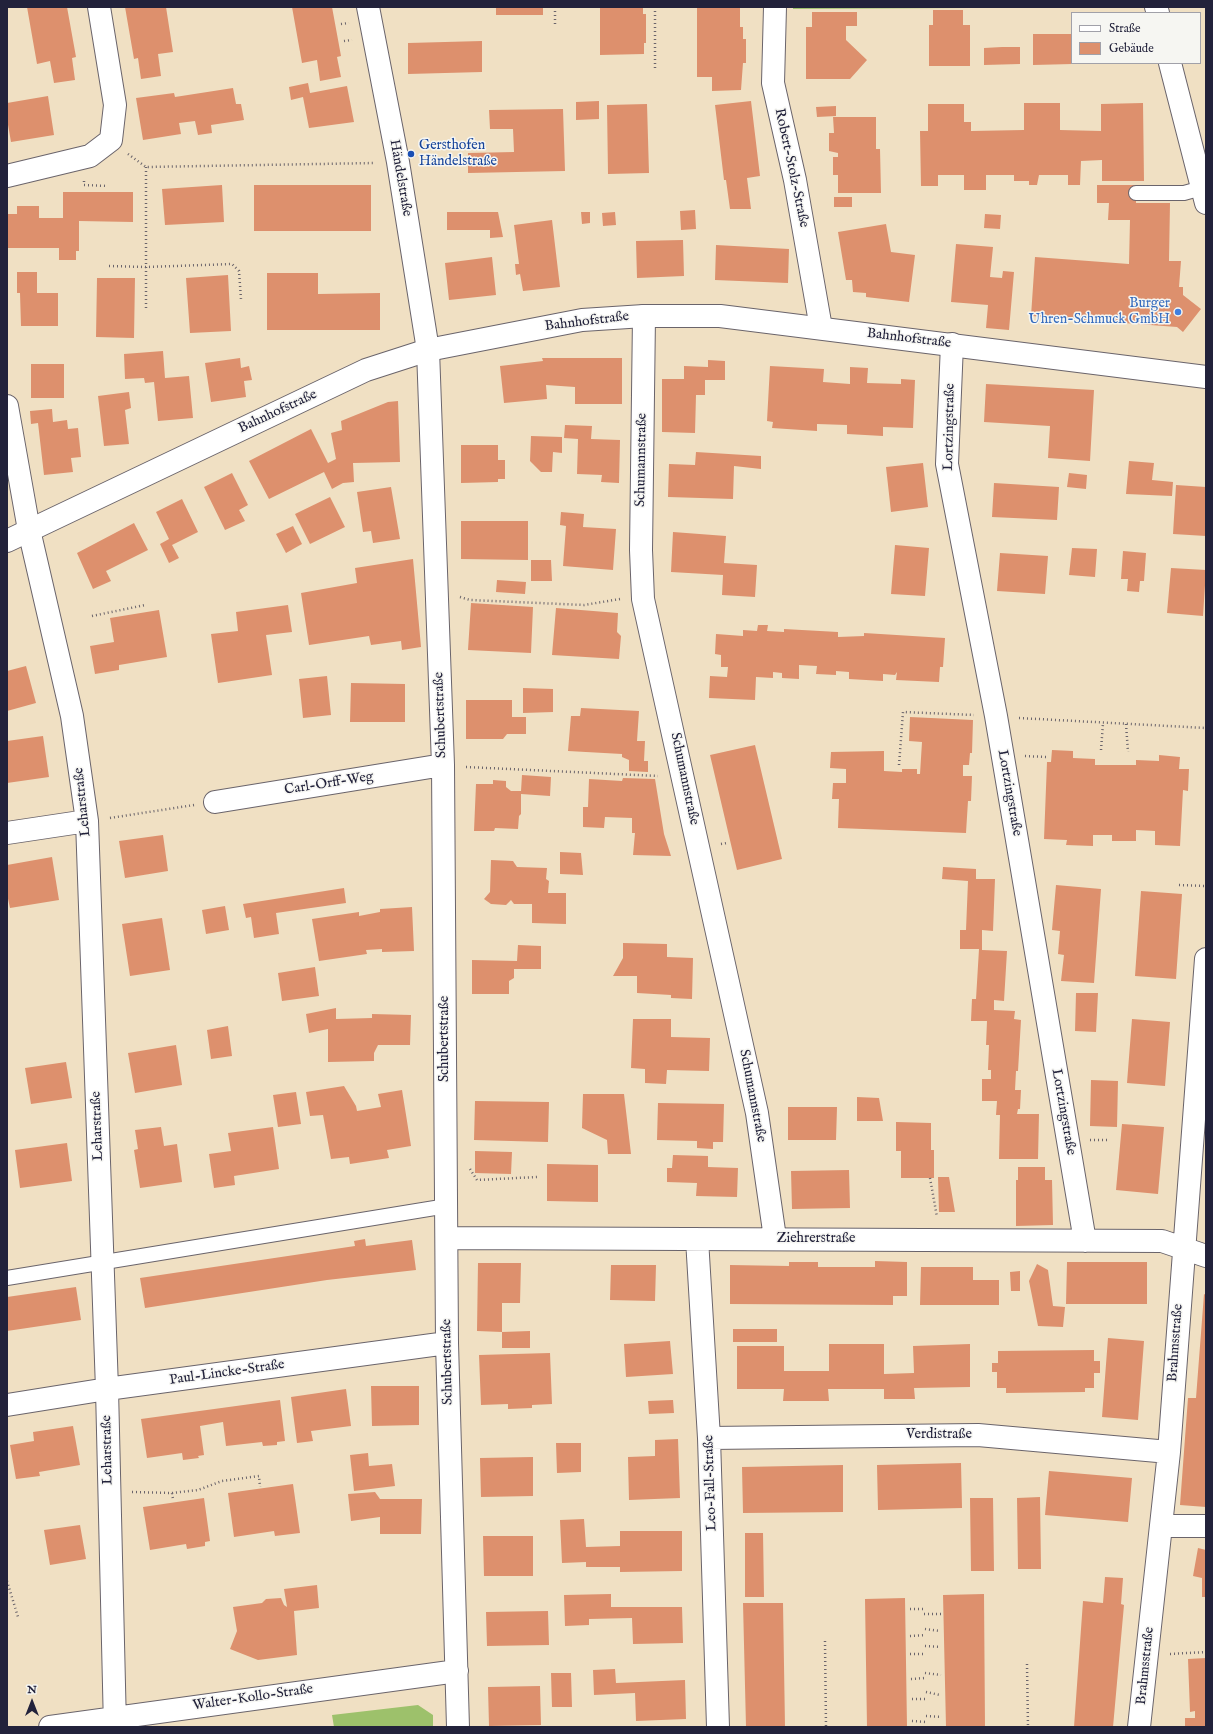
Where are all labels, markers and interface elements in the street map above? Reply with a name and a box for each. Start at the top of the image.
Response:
legend [1071,12,1201,64]
text: Straße [1109,21,1141,36]
text: Gebäude [1109,41,1154,56]
street label: Robert-Stolz-Straße [770,107,812,229]
street label: Händelstraße [385,138,415,218]
place label: Gersthofen Händelstraße [419,138,497,170]
marker: Gersthofen Händelstraße [406,149,416,159]
place label: Burger Uhren-Schmuck GmbH [1029,296,1170,328]
marker: Burger Uhren-Schmuck GmbH [1173,307,1183,317]
street label: Bahnhofstraße [544,308,630,336]
street label: Bahnhofstraße [866,325,952,353]
street label: Lortzingstraße [941,383,959,471]
street label: Bahnhofstraße [236,386,320,438]
street label: Schumannstraße [633,413,651,507]
street label: Schubertstraße [431,672,451,758]
street label: Schumannstraße [666,731,702,827]
street label: Lortzingstraße [993,749,1025,837]
street label: Leharstraße [71,766,95,838]
street label: Carl-Orff-Weg [283,769,375,799]
street label: Schubertstraße [437,996,453,1082]
street label: Schumannstraße [735,1048,769,1144]
street label: Lortzingstraße [1047,1068,1079,1156]
street label: Leharstraße [88,1091,108,1161]
street label: Ziehrerstraße [777,1231,855,1247]
street label: Brahmsstraße [1165,1303,1187,1383]
street label: Schubertstraße [439,1319,457,1405]
street label: Paul-Lincke-Straße [168,1357,286,1389]
street label: Leharstraße [99,1415,117,1485]
street label: Verdistraße [906,1427,972,1443]
street label: Leo-Fall-Straße [701,1435,721,1531]
street label: Brahmsstraße [1134,1626,1158,1706]
street label: Walter-Kollo-Straße [192,1681,314,1715]
north arrow [12,1682,52,1722]
text: N [27,1683,37,1697]

